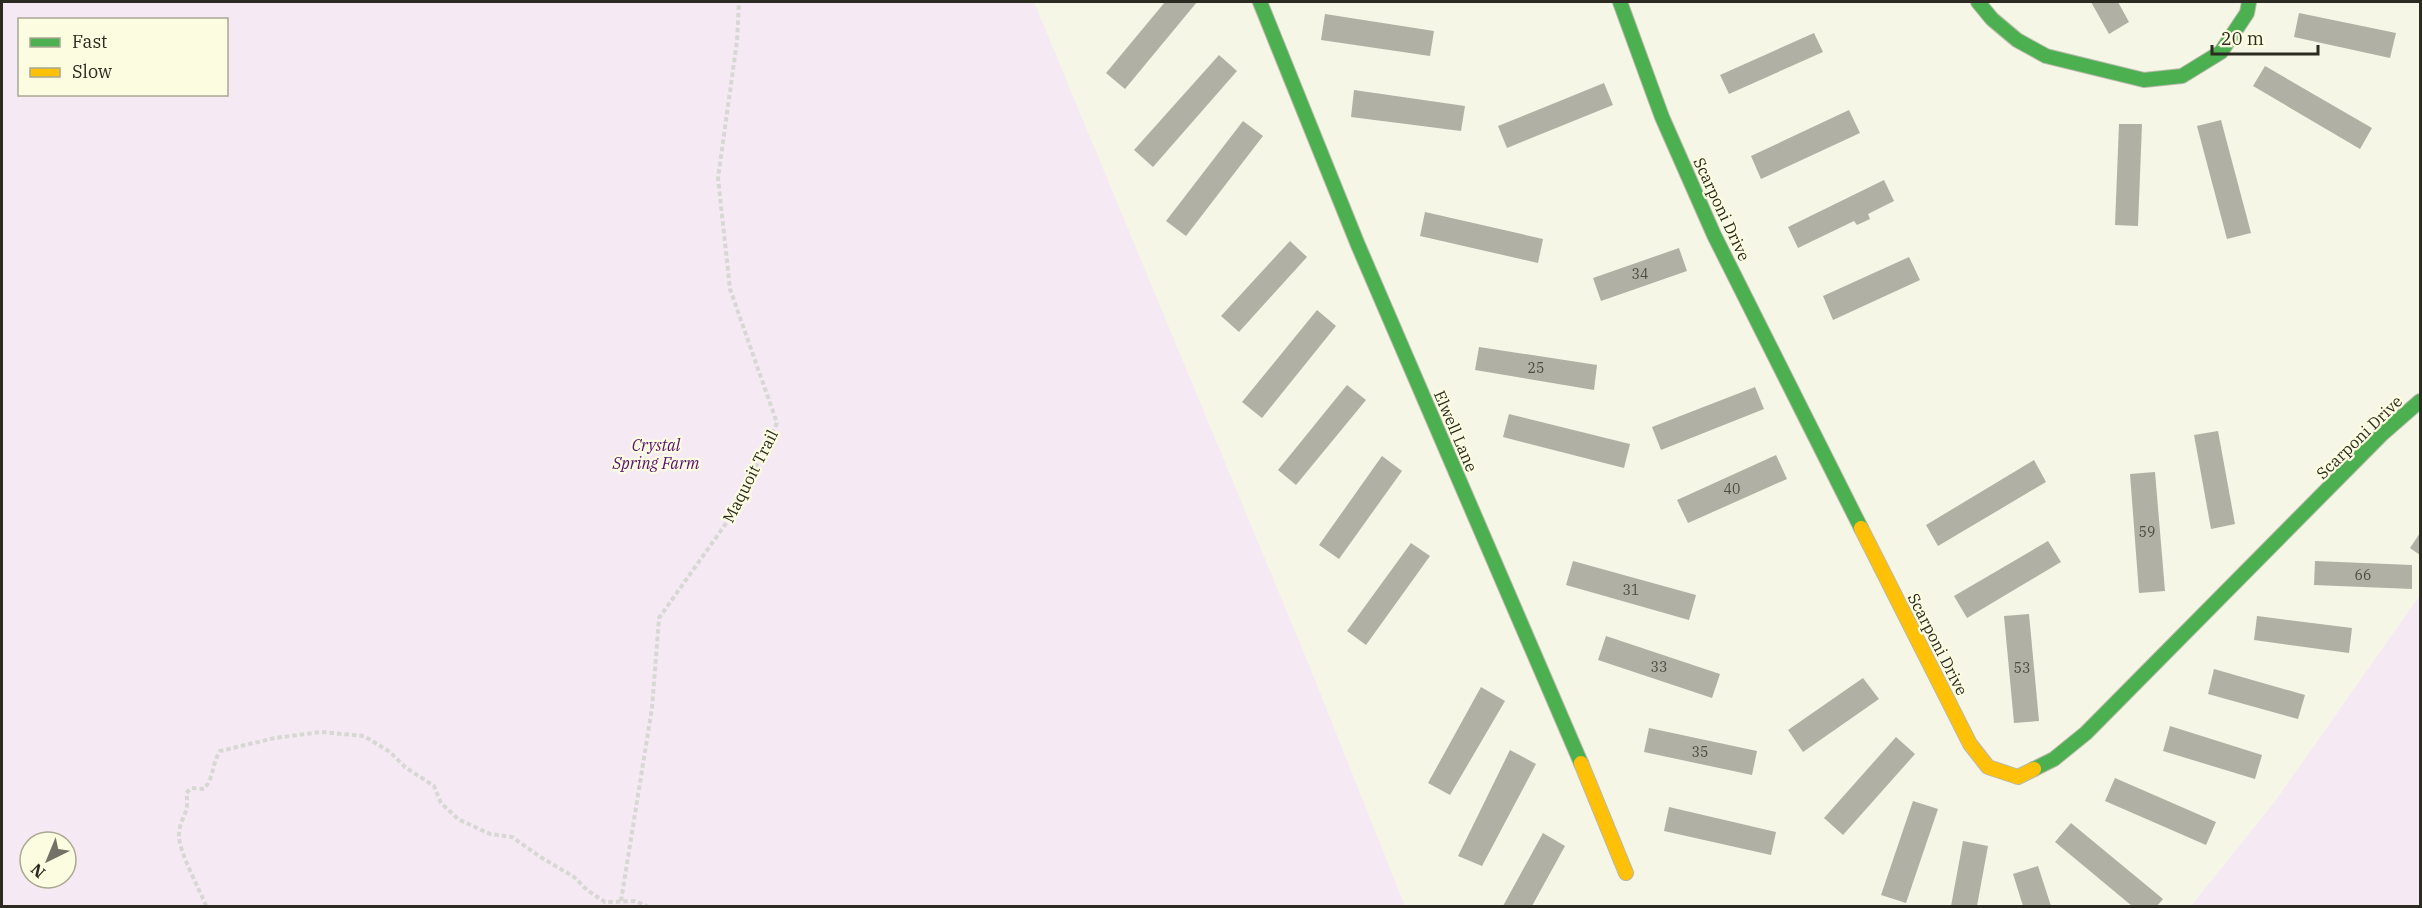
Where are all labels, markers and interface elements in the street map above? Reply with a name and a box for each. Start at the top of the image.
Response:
legend [18,18,228,96]
scale bar [2212,18,2318,56]
text: 20 m [2221,27,2264,50]
text: Fast [72,30,107,53]
text: Slow [72,60,112,83]
street label: Scarponi Drive [1689,154,1755,264]
house number: 34 [1632,265,1648,283]
house number: 25 [1528,359,1544,377]
street label: Elwell Lane [1430,387,1482,475]
street label: Scarponi Drive [2312,391,2406,483]
street label: Maquoit Trail [718,426,782,526]
park label: Crystal Spring Farm [612,435,700,473]
house number: 40 [1724,480,1740,498]
house number: 59 [2139,523,2155,541]
house number: 66 [2355,566,2371,584]
house number: 31 [1623,581,1639,599]
street label: Scarponi Drive [1904,590,1972,698]
house number: 33 [1651,658,1667,676]
house number: 53 [2014,659,2030,677]
house number: 35 [1692,743,1708,761]
north arrow [18,830,78,890]
text: N [26,859,49,883]

